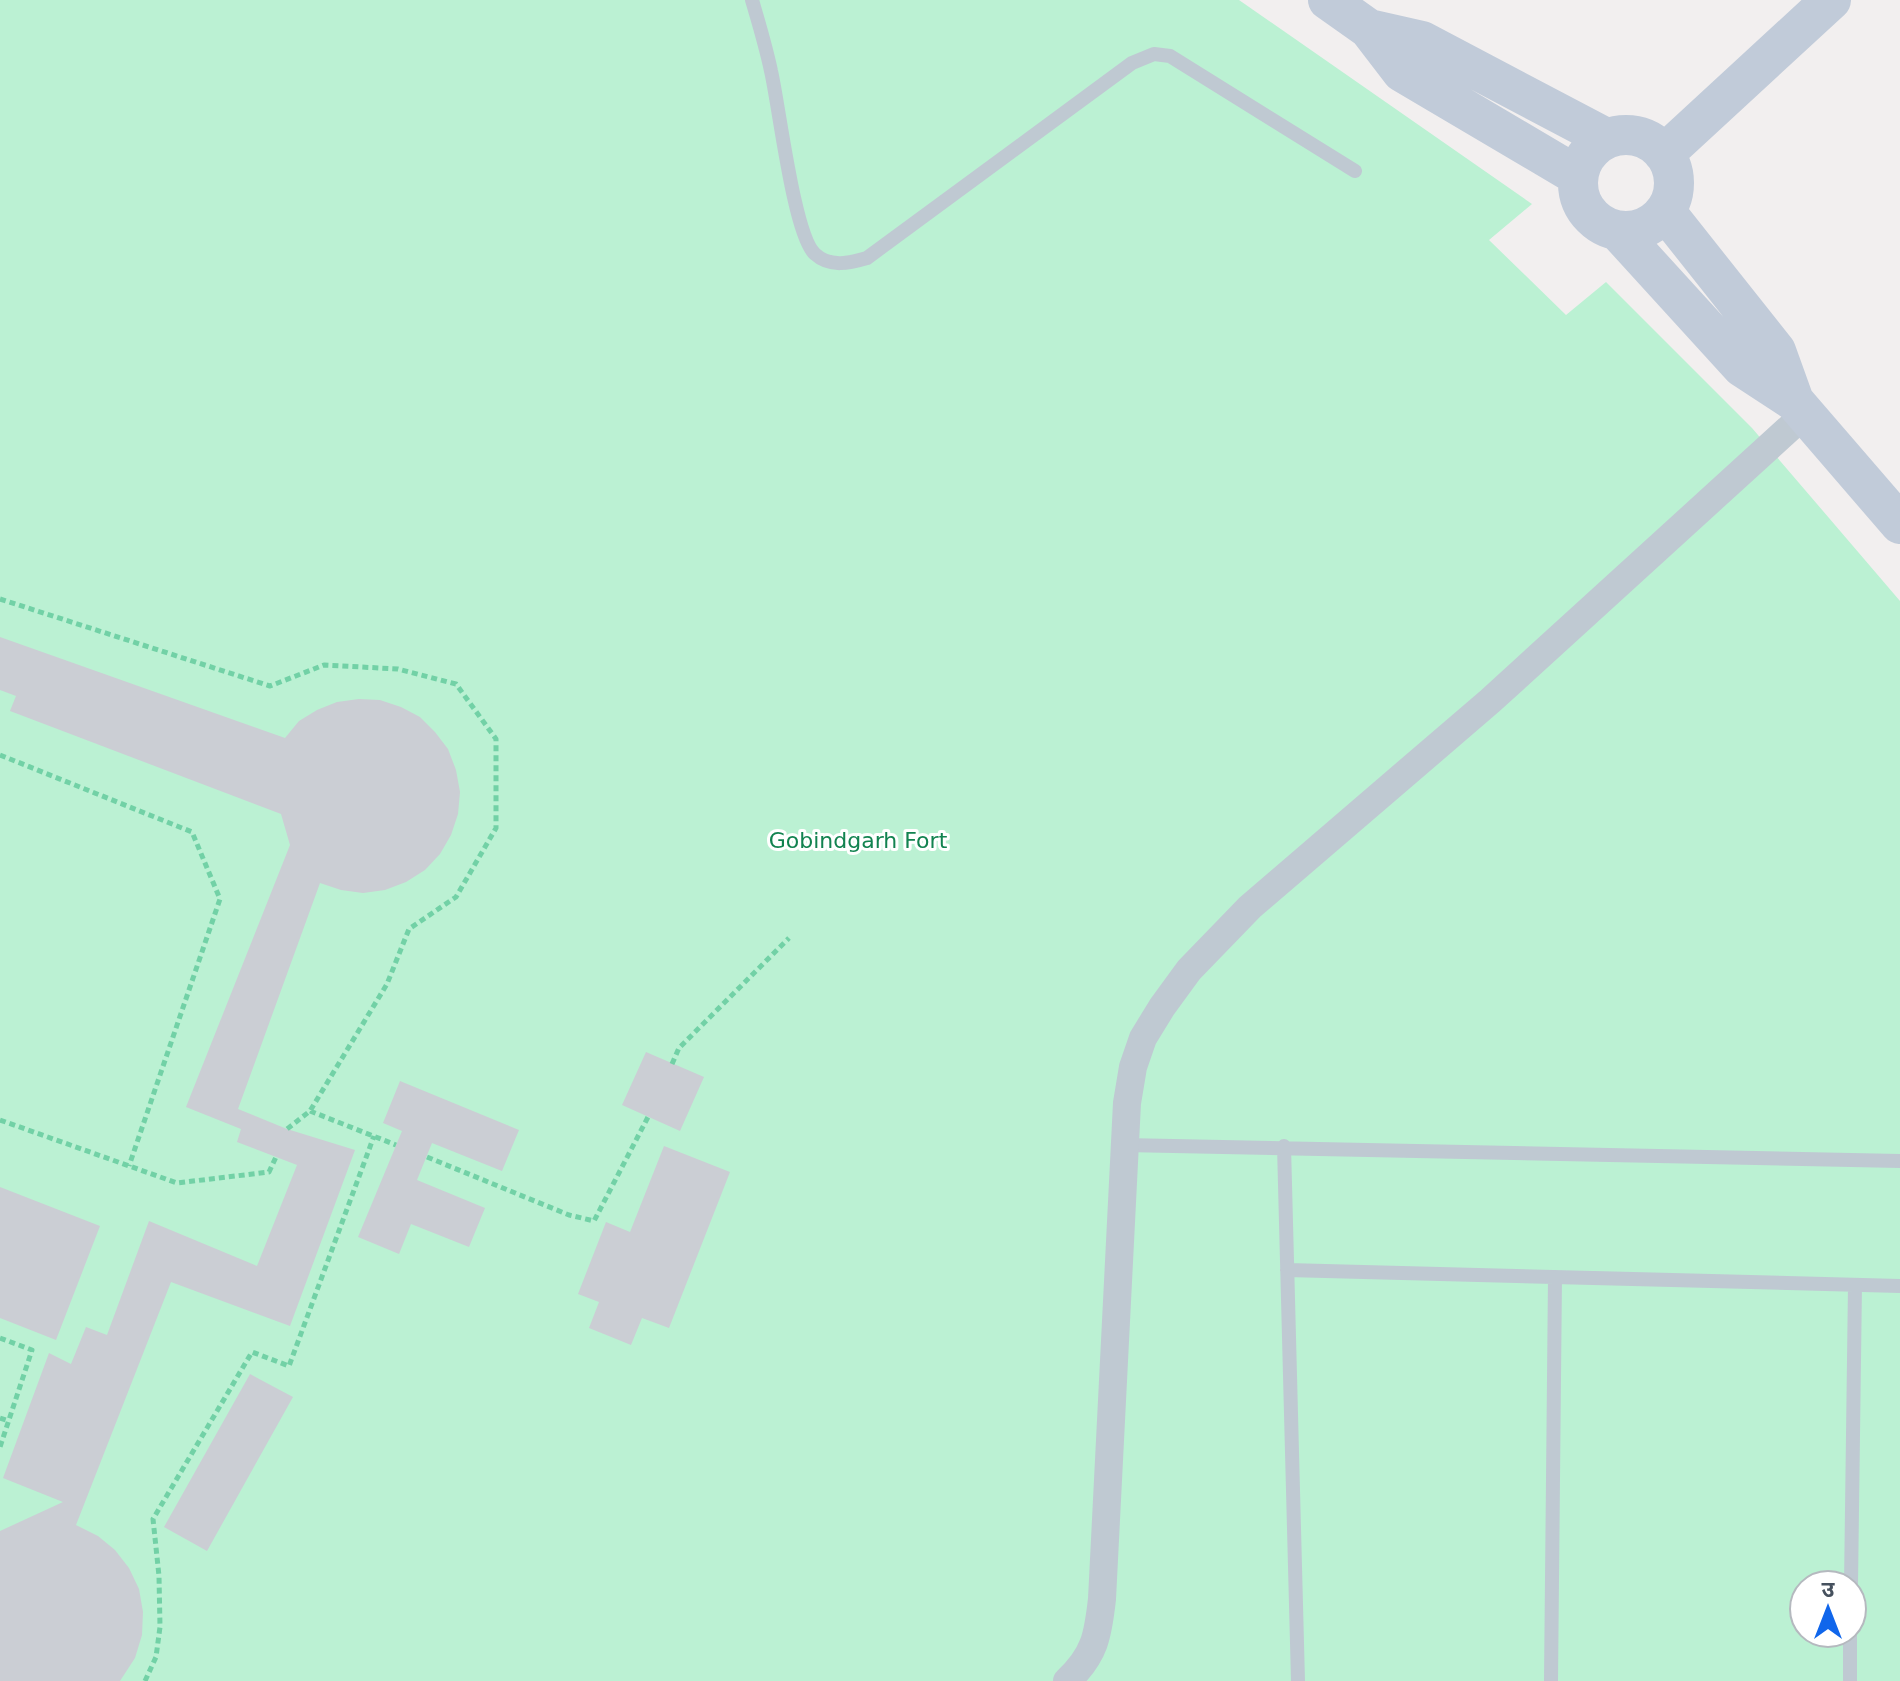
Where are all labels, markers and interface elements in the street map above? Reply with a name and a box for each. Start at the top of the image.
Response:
park label: Gobindgarh Fort [769,828,948,853]
north arrow [1788,1569,1868,1649]
text: उ [1822,1577,1836,1602]

